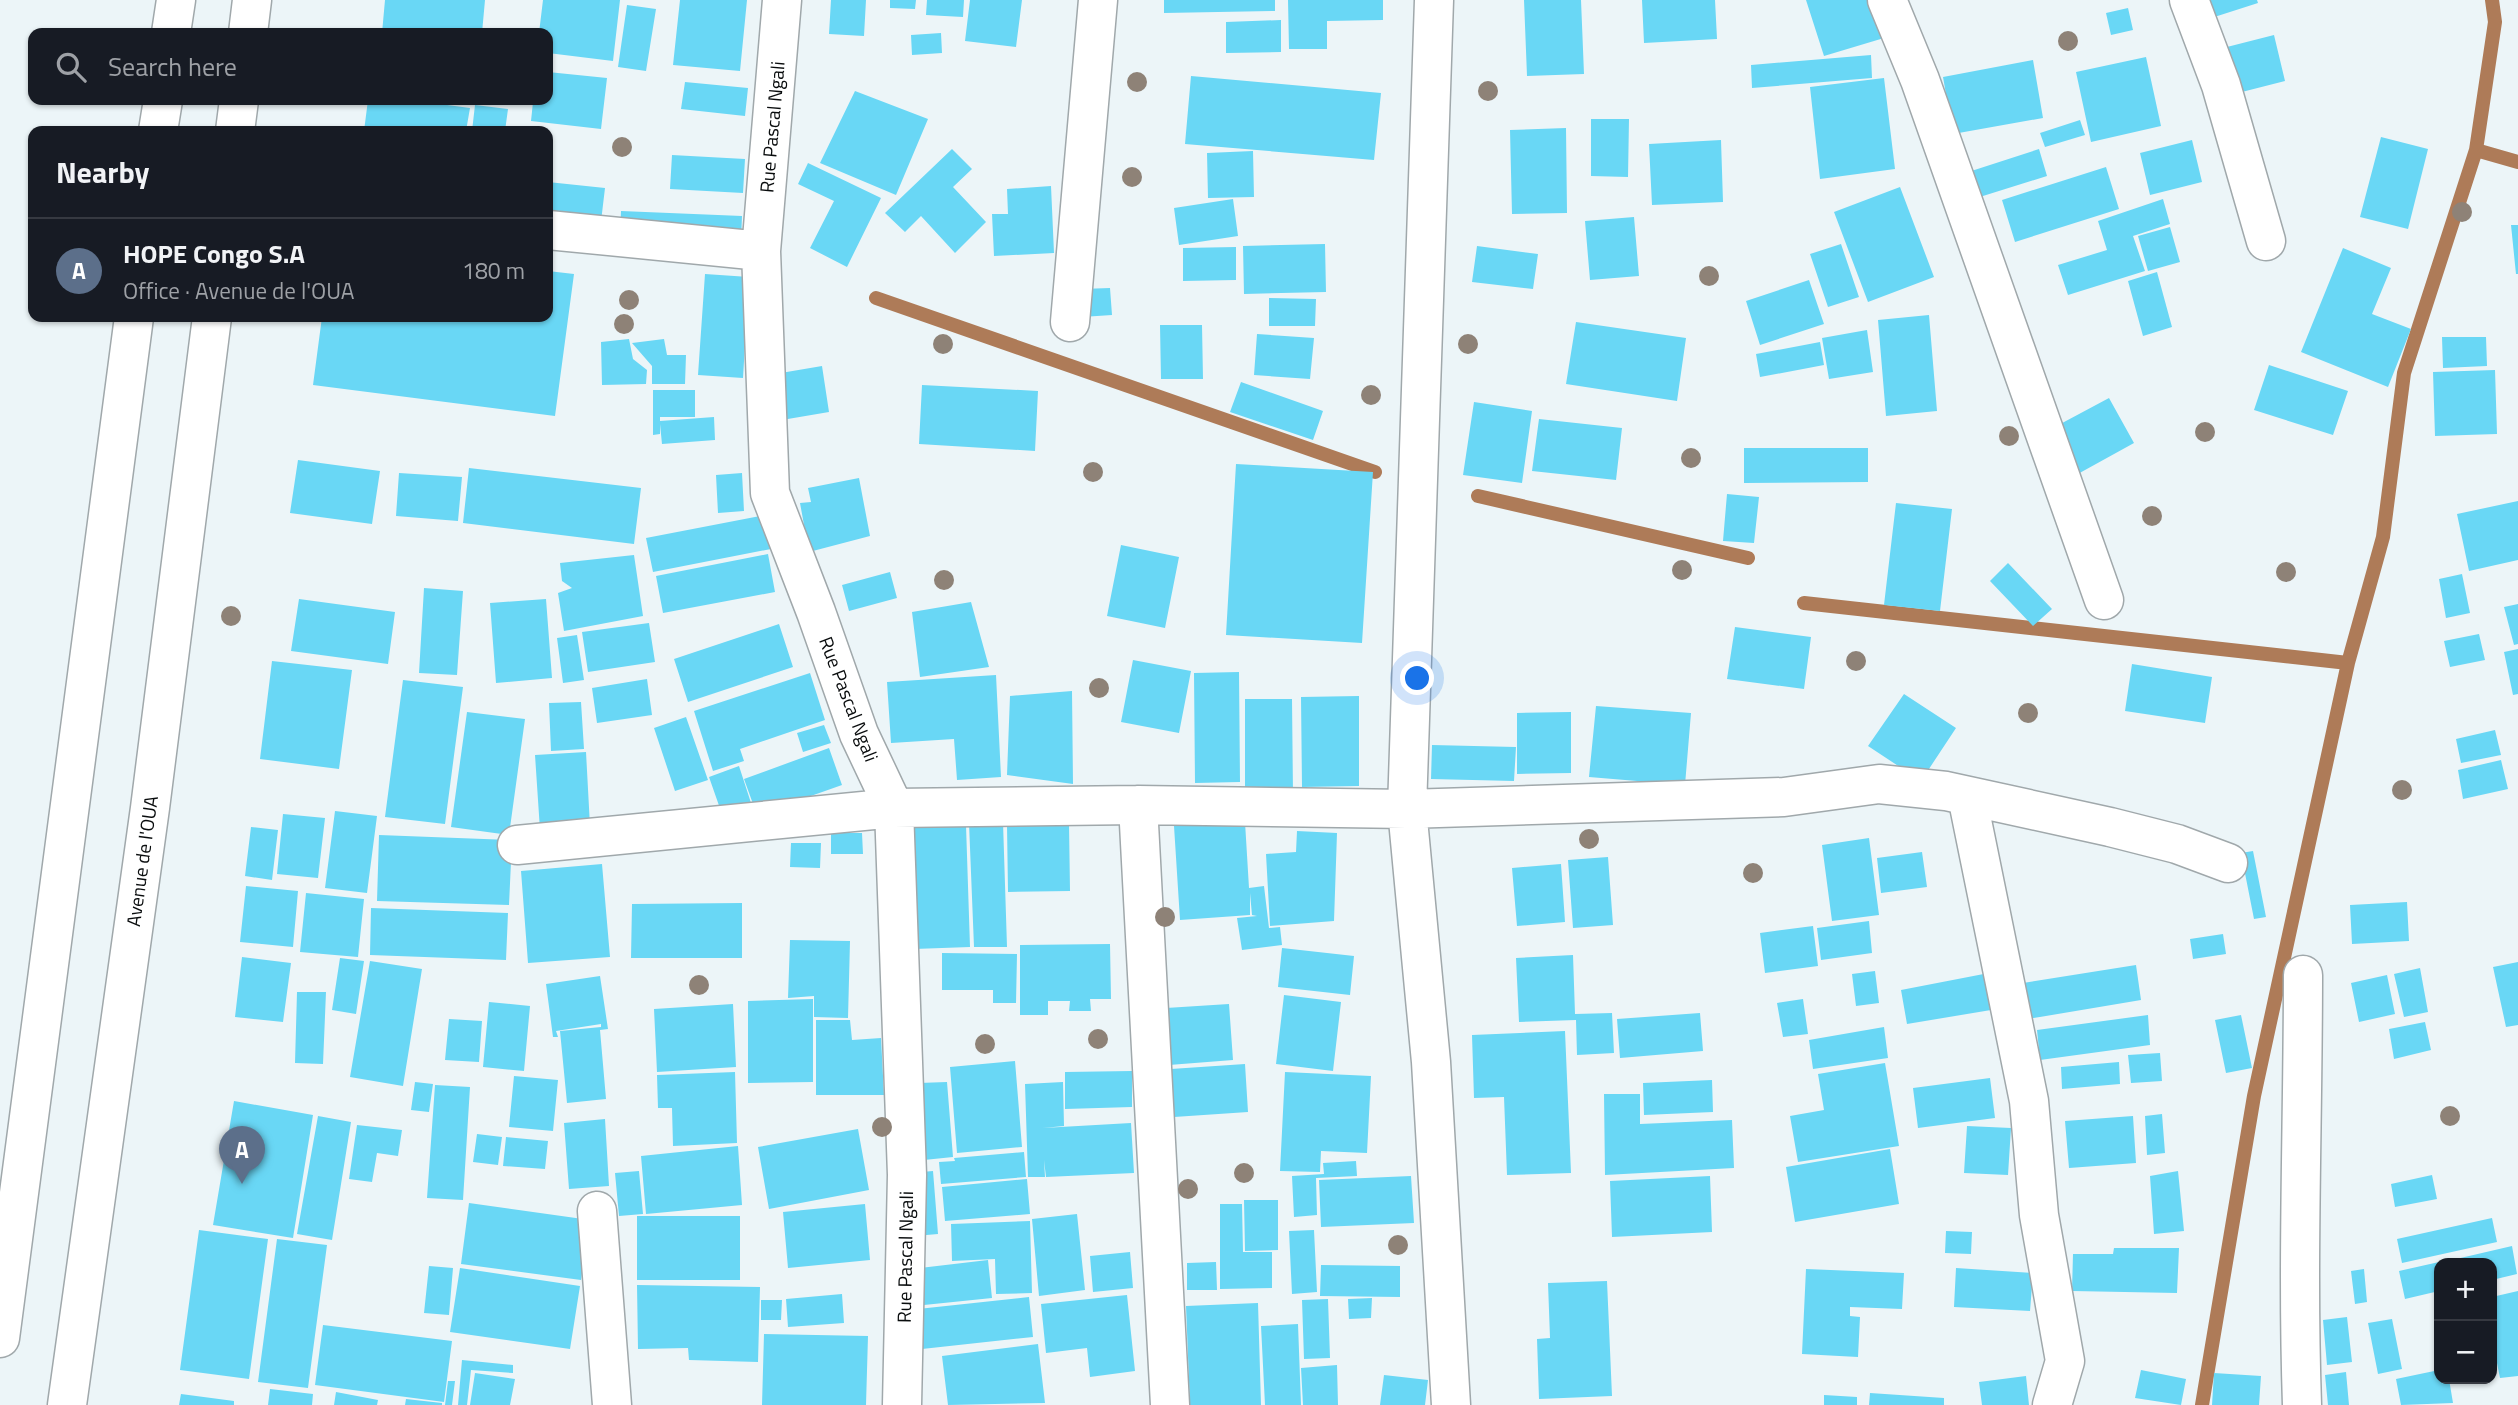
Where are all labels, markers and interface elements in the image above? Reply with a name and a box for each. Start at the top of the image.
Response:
search box [28,28,553,105]
text: Search here [108,47,237,86]
icon: search [52,48,90,86]
street label: Rue Pascal Ngali [751,60,792,194]
text: Nearby [56,149,149,195]
text: HOPE Congo S.A [123,234,305,273]
text: A [72,253,86,288]
text: 180 m [462,253,525,288]
text: Office · Avenue de l'OUA [123,273,355,308]
street label: Rue Pascal Ngali [812,632,887,766]
your location [1400,661,1434,695]
street label: Avenue de l'OUA [118,794,165,928]
pin: A [219,1126,265,1184]
street label: Rue Pascal Ngali [889,1191,920,1323]
map controls [2434,1258,2497,1384]
button: + [2434,1258,2497,1321]
button: − [2434,1321,2497,1384]

